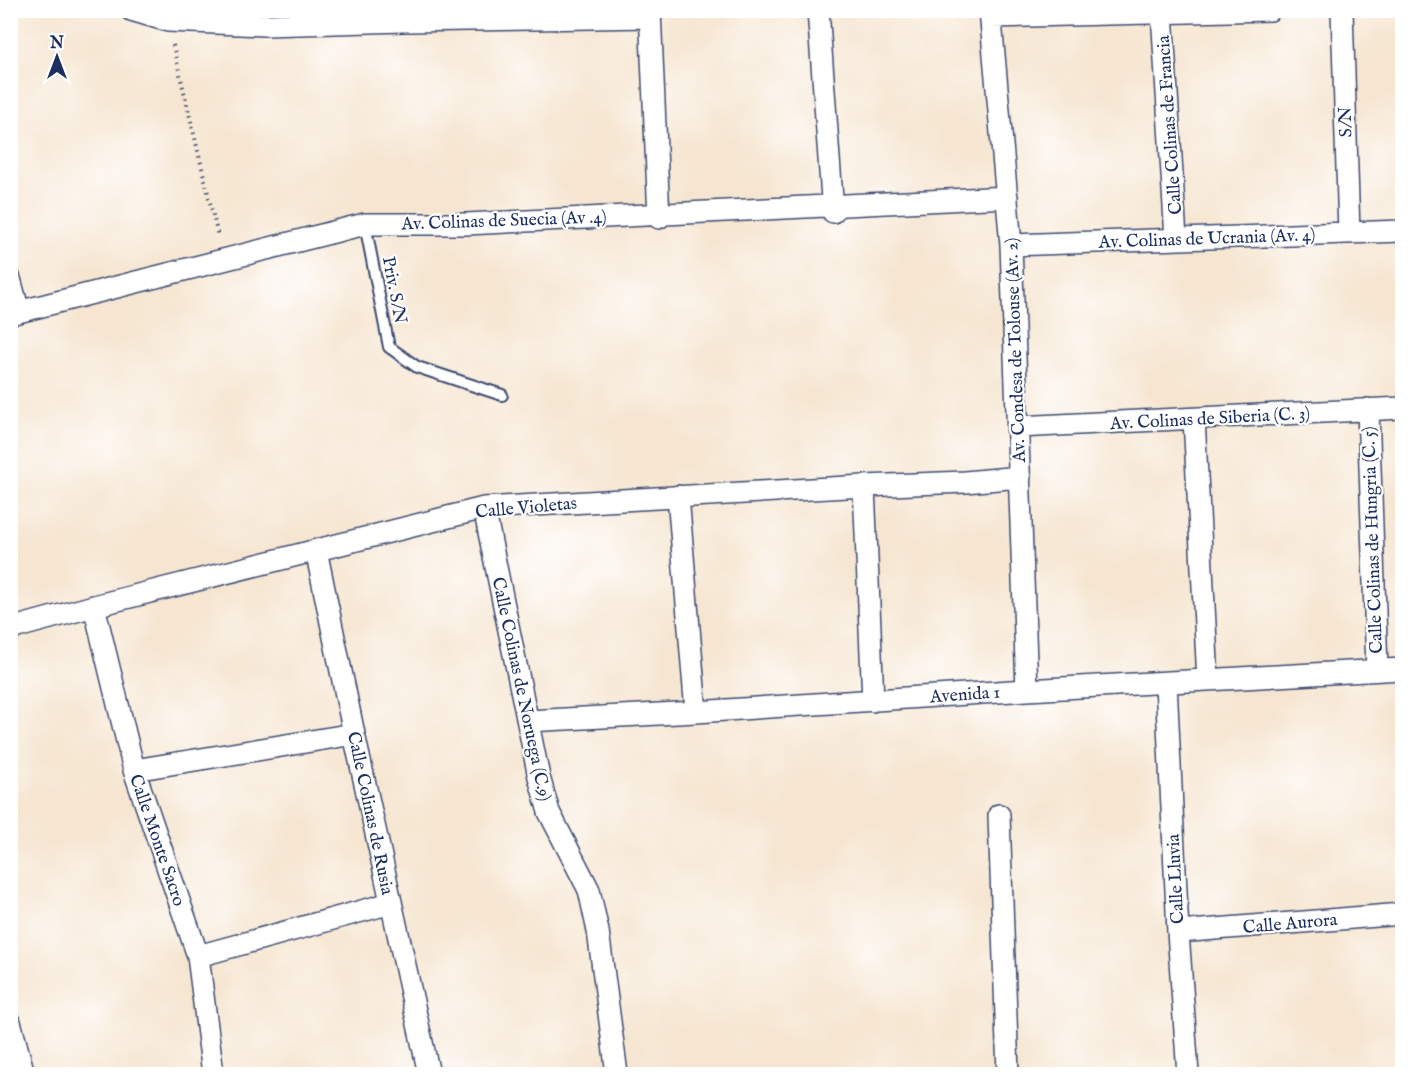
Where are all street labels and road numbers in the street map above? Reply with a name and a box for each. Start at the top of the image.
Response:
street label: Calle Colinas de Francia [1153,34,1188,215]
street label: S/N [1334,106,1359,138]
street label: Av. Colinas de Suecia (Av .4) [400,206,607,237]
street label: Av. Colinas de Ucrania (Av. 4) [1097,224,1316,255]
street label: Av. Condesa de Tolouse (Av. 2) [1001,237,1032,464]
street label: Priv. S/N [376,255,411,326]
street label: Av. Colinas de Siberia (C. 3) [1109,403,1311,436]
street label: Calle Colinas de Hungria (C. 5) [1358,426,1389,654]
street label: Calle Violetas [474,493,578,524]
street label: Calle Colinas de Noruega (C.9) [486,575,556,803]
street label: Avenida 1 [928,682,1001,709]
street label: Calle Colinas de Rusia [341,730,398,897]
street label: Calle Monte Sacro [123,772,190,910]
street label: Calle Lluvia [1163,833,1190,925]
street label: Calle Aurora [1242,909,1339,940]

